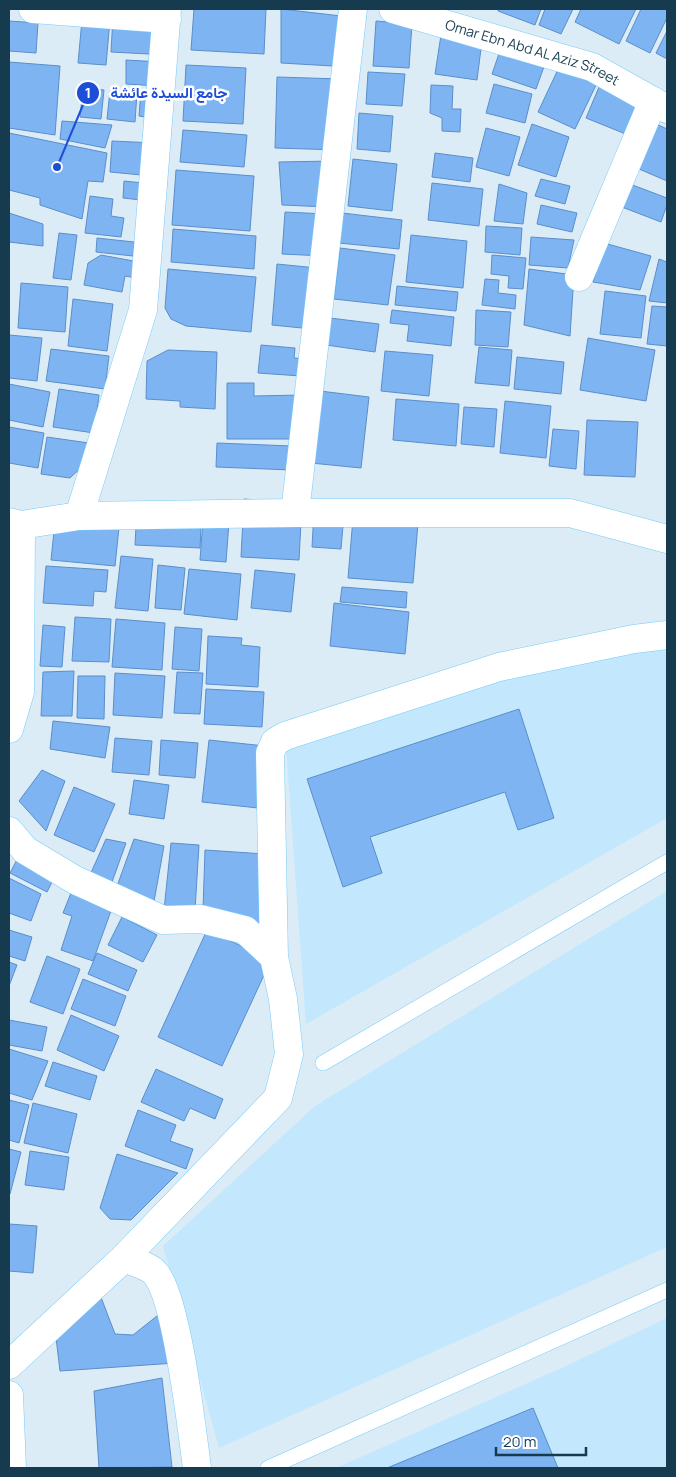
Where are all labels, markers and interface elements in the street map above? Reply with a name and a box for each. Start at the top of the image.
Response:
street label: Omar Ebn Abd AL Aziz Street [443,15,623,90]
callout: جامع السيدة عائشة [75,78,237,108]
text: 1 [85,82,91,103]
text: جامع السيدة عائشة [110,82,228,103]
scale bar [496,1424,586,1456]
text: 20 m [503,1431,536,1452]

